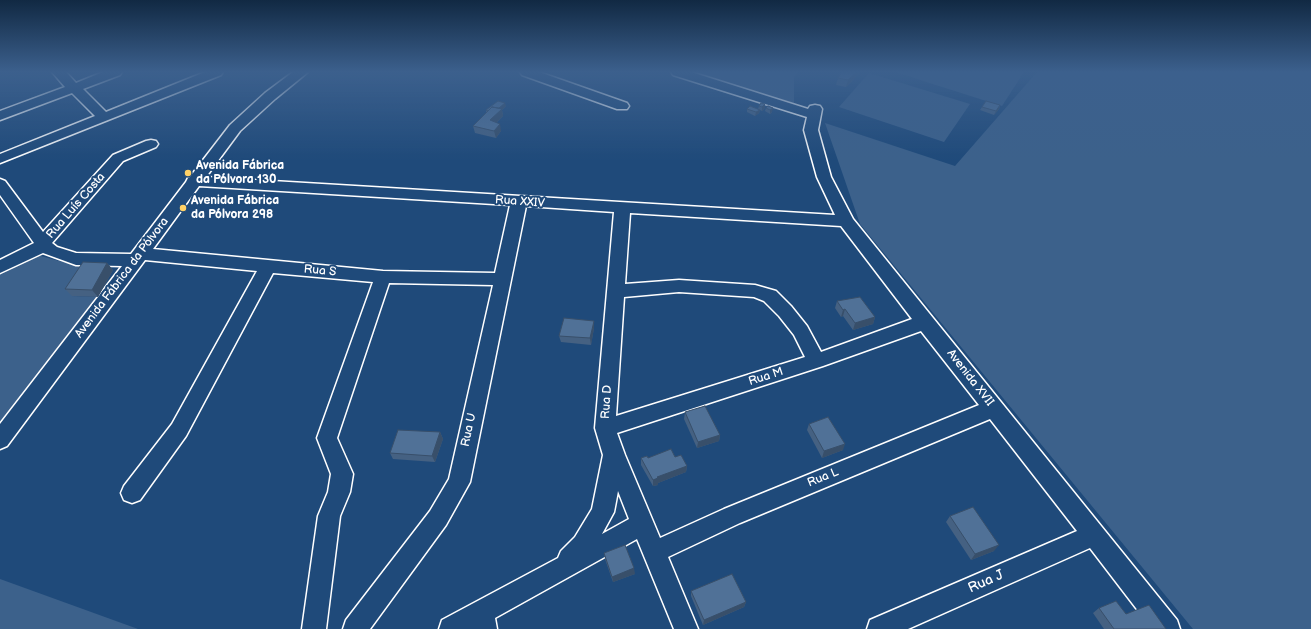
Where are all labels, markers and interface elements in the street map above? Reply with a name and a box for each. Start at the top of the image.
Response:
place label: Avenida Fábrica da Pólvora 130 [196,159,284,187]
marker: Avenida Fábrica da Pólvora 130 [183,168,193,178]
street label: Rua Luís Costa [44,170,108,242]
street label: Rua XXIV [495,193,545,211]
place label: Avenida Fábrica da Pólvora 298 [191,194,279,222]
marker: Avenida Fábrica da Pólvora 298 [178,203,188,213]
street label: Avenida Fábrica da Pólvora [72,215,172,341]
street label: Rua S [303,262,337,280]
street label: Avenida XVII [943,347,997,409]
street label: Rua M [747,365,785,389]
street label: Rua D [599,385,615,419]
street label: Rua U [458,412,480,448]
street label: Rua L [805,465,841,491]
street label: Rua J [966,567,1006,597]

